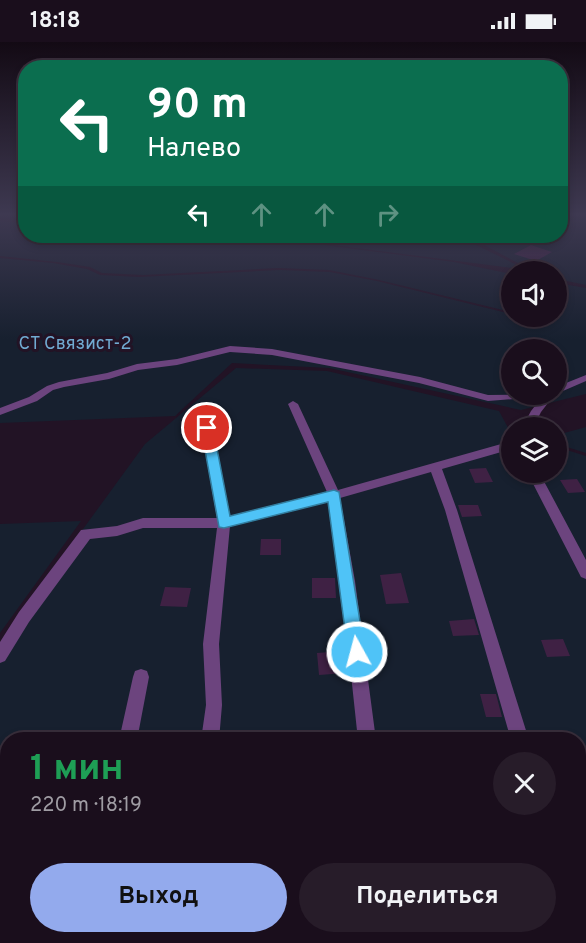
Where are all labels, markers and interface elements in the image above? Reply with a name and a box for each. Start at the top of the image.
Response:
text: 18:18 [30,8,81,35]
text: 90 m [147,80,248,133]
icon: left [48,84,126,162]
text: Налево [147,132,241,166]
icon: left [182,198,215,231]
icon: ahead [245,198,278,231]
icon: ahead [308,198,341,231]
icon: right [371,198,404,231]
map controls [501,261,567,483]
button: sound [501,261,567,327]
park label: СТ Связист-2 [19,333,131,356]
button: search [501,339,567,405]
pin [181,402,232,453]
icon: arrive [190,411,223,444]
button: layers [501,417,567,483]
position arrow [325,620,389,684]
text: 1 мин [30,747,124,793]
button: close [493,752,556,815]
text: 220 m · 18:19 [30,793,142,819]
button: Выход [30,863,287,932]
button: Поделиться [299,863,556,932]

